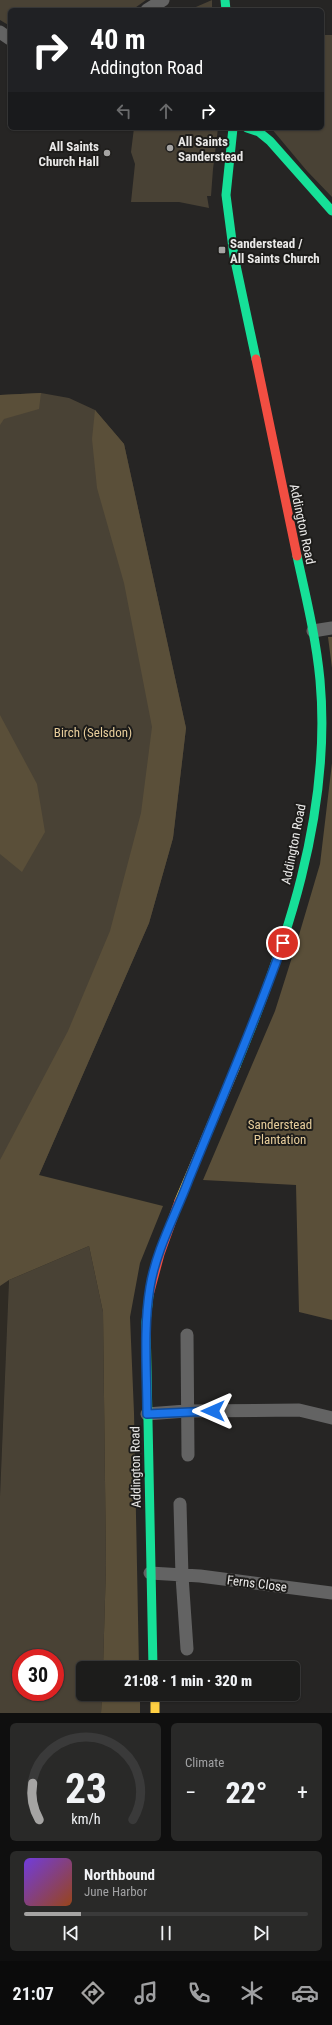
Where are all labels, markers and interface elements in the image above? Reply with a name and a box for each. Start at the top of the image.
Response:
text: 40 m [90,23,146,56]
icon: right [24,24,76,76]
text: Addington Road [90,57,203,78]
icon: left [113,100,135,122]
icon: ahead [155,100,177,122]
icon: right [197,100,219,122]
place label: All Saints Sanderstead [178,134,243,164]
place label: All Saints Church Hall [39,139,99,169]
marker: All Saints Sanderstead [165,143,175,153]
marker: All Saints Church Hall [102,148,112,158]
place label: Sanderstead / All Saints Church [230,236,320,266]
marker: Sanderstead / All Saints Church [217,245,227,255]
street label: Addington Road [287,483,318,566]
park label: Birch (Selsdon) [54,725,132,740]
street label: Addington Road [278,803,309,886]
pin [266,926,300,960]
icon: arrive [272,932,294,954]
park label: Sanderstead Plantation [248,1117,312,1147]
position arrow [192,1390,234,1432]
street label: Addington Road [127,1426,144,1508]
street label: Ferns Close [226,1572,288,1595]
speed limit sign: 30 [12,1649,64,1701]
text: 21:08 · 1 min · 320 m [124,1672,252,1690]
text: Climate [185,1755,224,1770]
text: 23 [64,1764,107,1813]
text: 22° [225,1775,268,1810]
text: − [185,1780,196,1805]
text: + [297,1780,308,1805]
text: km/h [71,1811,100,1827]
text: Northbound [84,1866,155,1884]
text: June Harbor [84,1884,147,1899]
icon: previous [60,1922,82,1944]
icon: pause [155,1922,177,1944]
icon: next [250,1922,272,1944]
icon: directions [79,1979,107,2007]
icon: music [132,1979,160,2007]
icon: phone [185,1979,213,2007]
icon: climate [238,1979,266,2007]
icon: car [291,1979,319,2007]
text: 21:07 [13,1983,54,2004]

